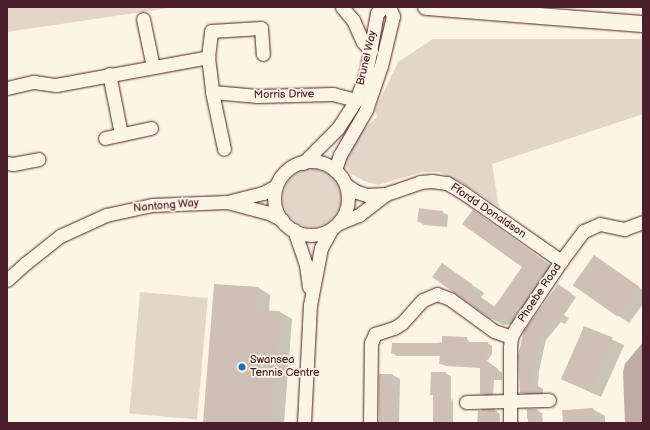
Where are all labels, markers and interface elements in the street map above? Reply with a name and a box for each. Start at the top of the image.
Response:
street label: Brunel Way [354,29,380,87]
street label: Morris Drive [254,88,314,102]
street label: Ffordd Donaldson [448,181,528,241]
street label: Nantong Way [132,197,200,215]
street label: Phoebe Road [515,261,565,325]
place label: Swansea Tennis Centre [250,354,320,380]
marker: Swansea Tennis Centre [237,362,247,372]

